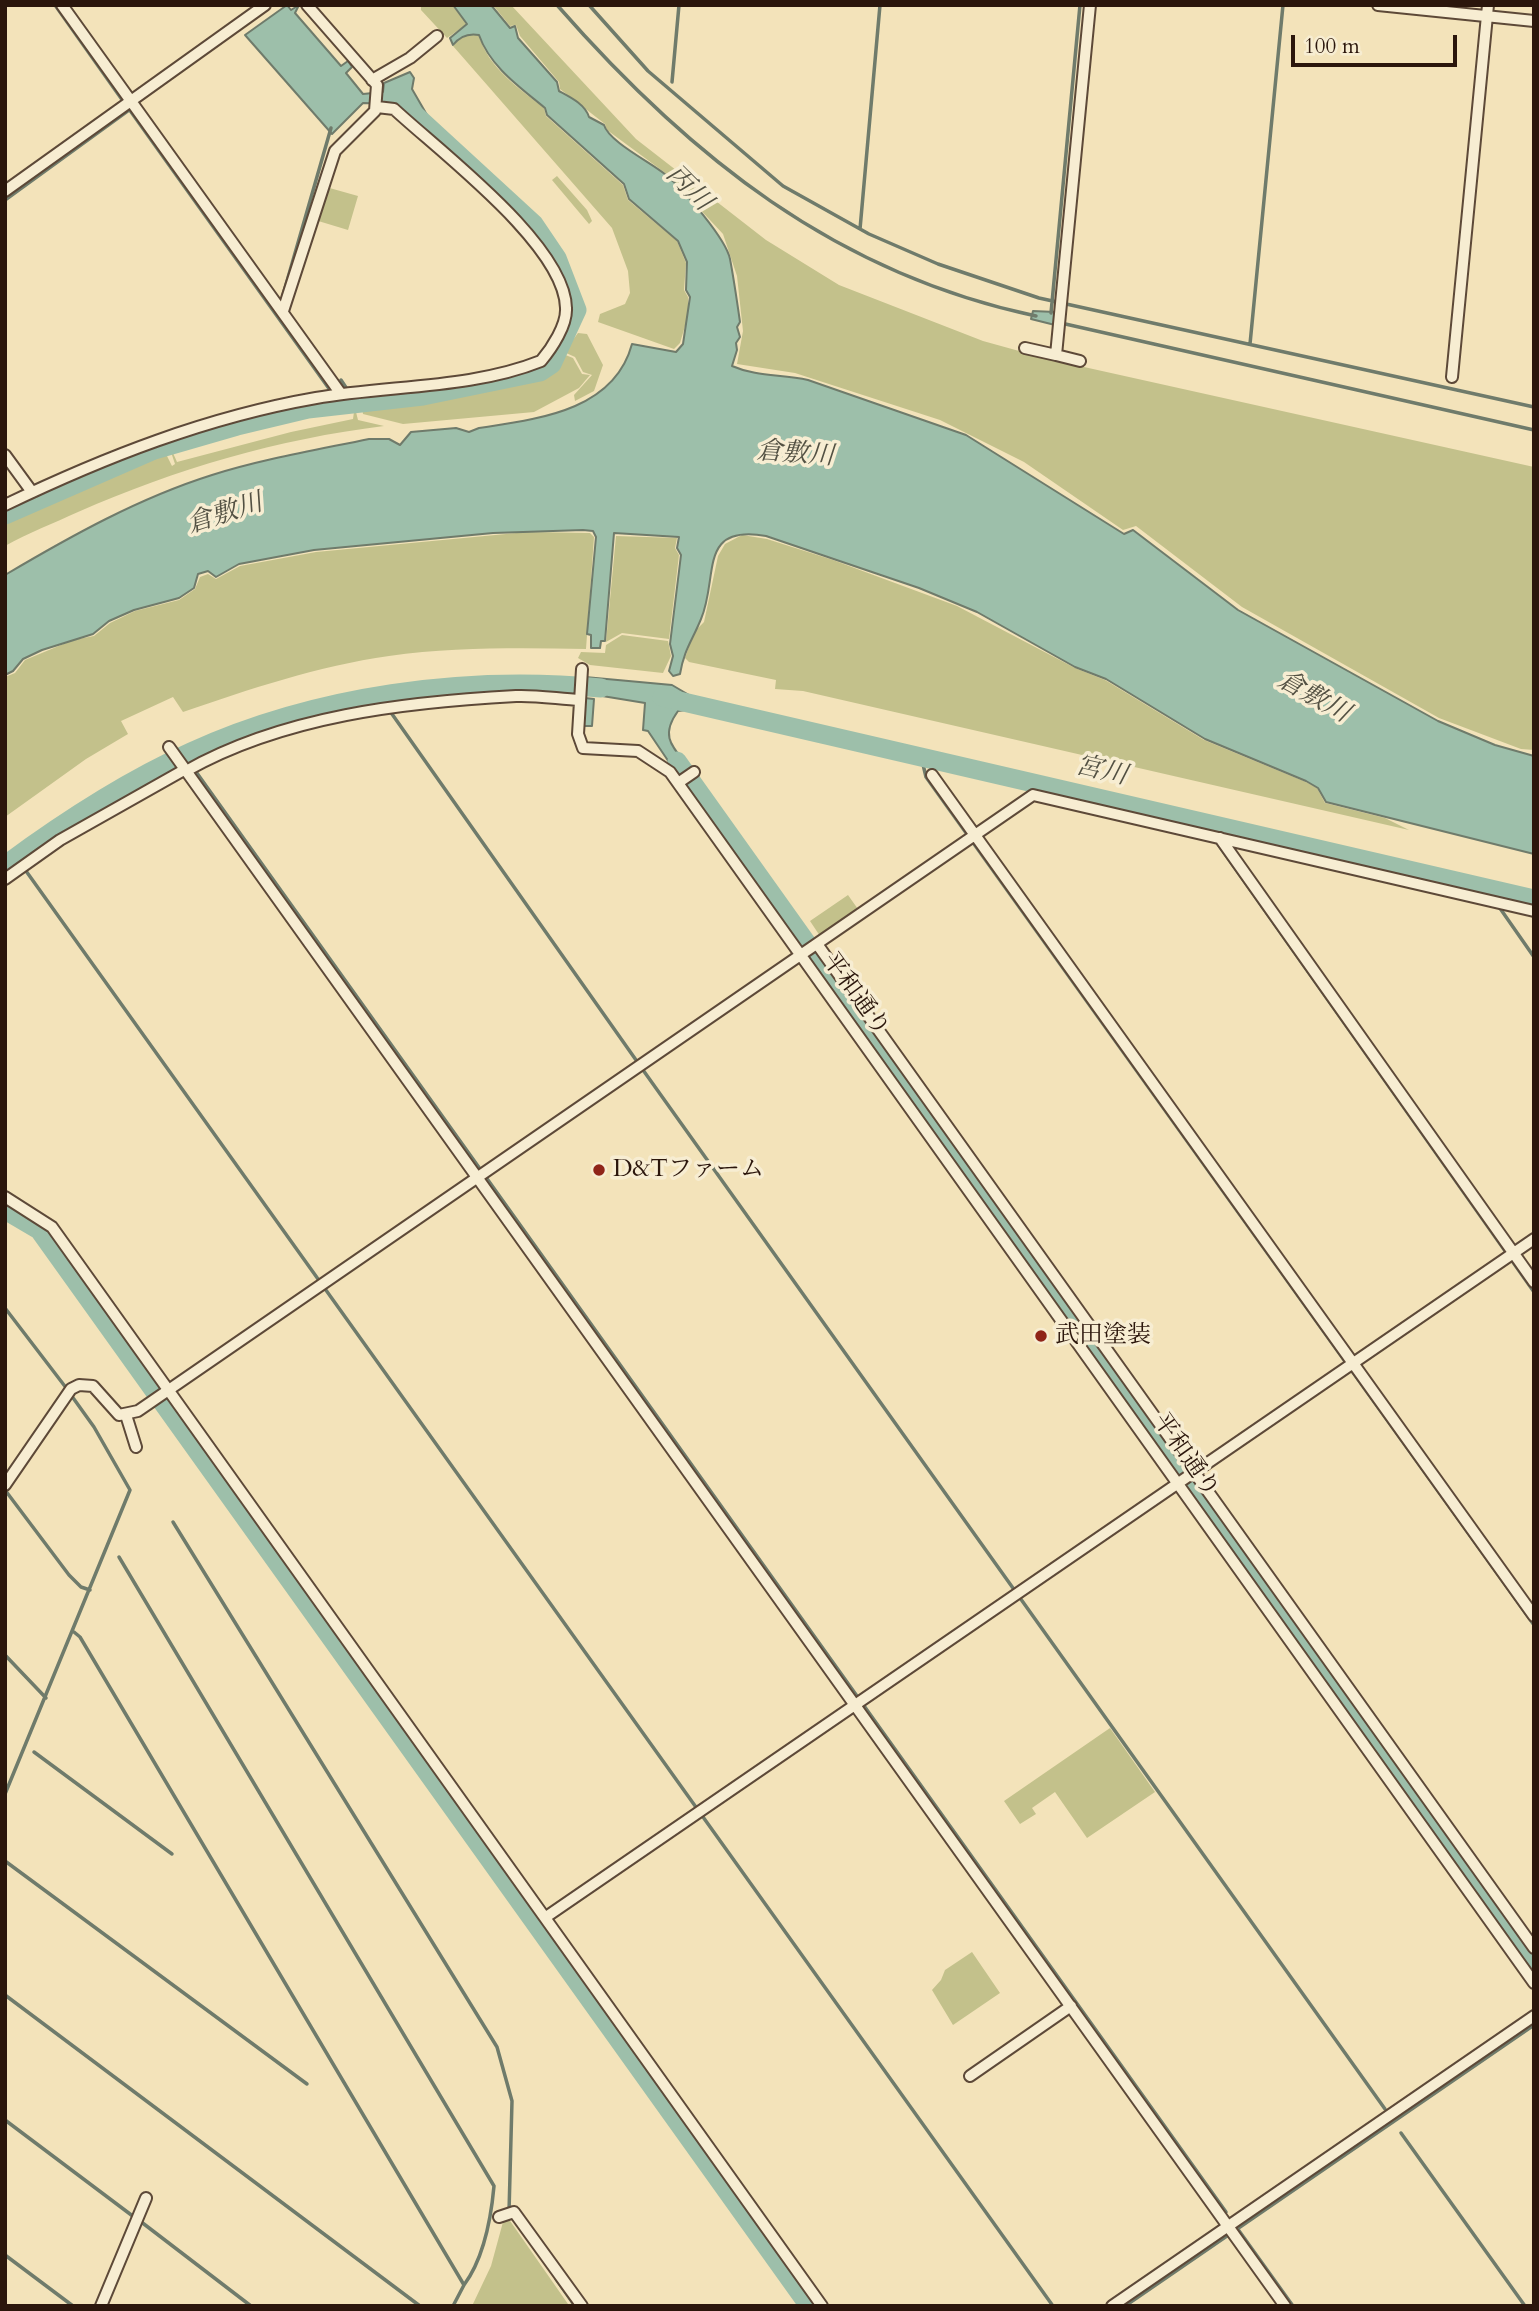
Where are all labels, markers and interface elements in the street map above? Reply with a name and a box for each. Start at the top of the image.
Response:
scale bar [1294,21,1460,65]
text: 100 m [1304,32,1360,61]
water label: 丙川 [659,160,717,218]
water label: 倉敷川 [755,437,835,473]
water label: 倉敷川 [183,488,267,542]
water label: 倉敷川 [1271,665,1355,731]
water label: 宮川 [1072,751,1130,793]
street label: 平和通り [815,948,895,1042]
place label: D&Tファーム [613,1156,764,1184]
marker: D&Tファーム [591,1162,607,1178]
place label: 武田塗装 [1055,1322,1151,1350]
marker: 武田塗装 [1033,1328,1049,1344]
street label: 平和通り [1146,1408,1224,1504]

